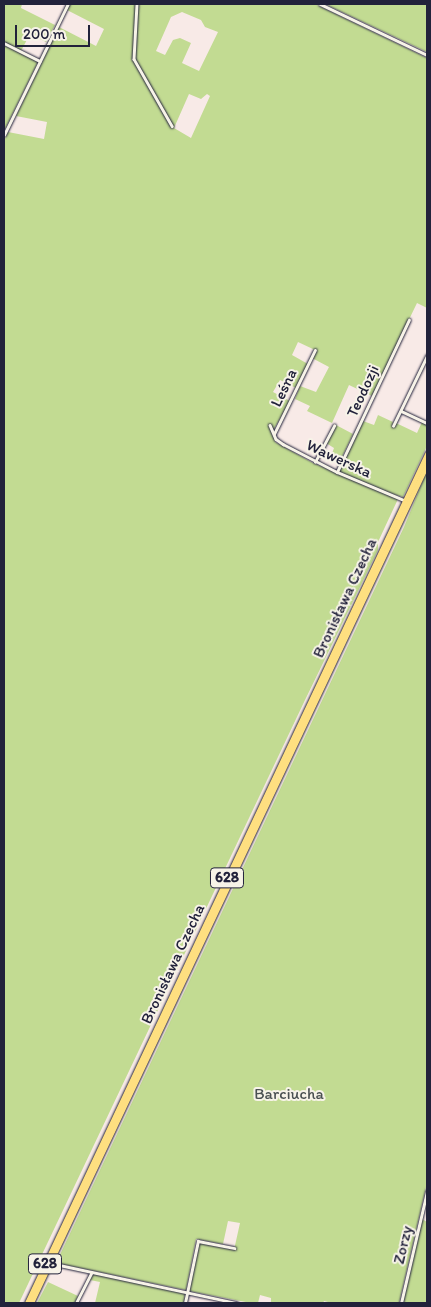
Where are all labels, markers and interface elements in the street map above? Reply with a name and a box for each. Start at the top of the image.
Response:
scale bar [18,15,92,47]
text: 200 m [23,25,65,43]
street label: Teodozji [343,362,383,420]
street label: Leśna [267,366,301,410]
street label: Wawerska [303,436,375,482]
street label: Bronisława Czecha [309,535,381,661]
road number: 628 [210,866,244,890]
street label: Bronisława Czecha [137,901,209,1027]
park label: Barciucha [254,1084,324,1104]
street label: Zorzy [389,1224,417,1266]
road number: 628 [28,1252,62,1276]

